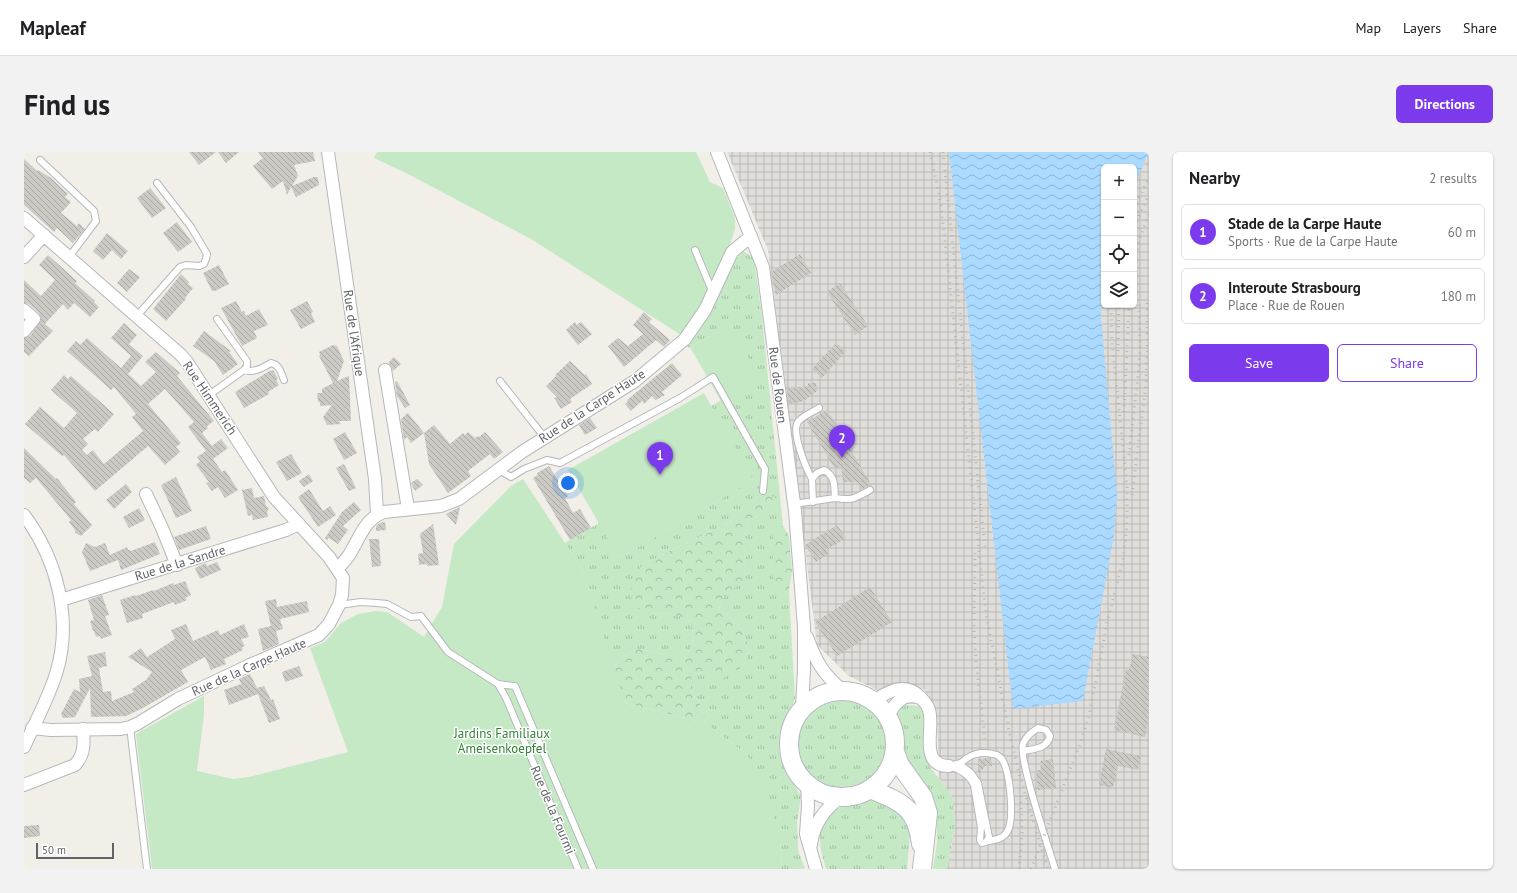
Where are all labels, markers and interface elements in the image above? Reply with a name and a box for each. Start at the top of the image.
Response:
text: Mapleaf [20,16,86,40]
text: Map [1355,19,1381,37]
text: Layers [1403,19,1441,37]
text: Share [1463,19,1497,37]
button: Directions [1396,85,1493,123]
text: Find us [24,86,110,123]
map controls [1101,164,1137,308]
button: + [1101,164,1137,200]
text: Nearby [1189,167,1240,189]
text: 2 results [1429,170,1477,187]
button: − [1101,200,1137,236]
text: Stade de la Carpe Haute [1228,214,1382,233]
text: 1 [1199,224,1207,241]
text: 60 m [1448,224,1476,241]
text: Sports · Rue de la Carpe Haute [1228,233,1398,250]
button: locate [1101,236,1137,272]
button: layers [1101,272,1137,308]
text: Interoute Strasbourg [1228,278,1361,297]
text: 2 [1199,288,1207,305]
text: 180 m [1441,288,1476,305]
street label: Rue de l'Afrique [340,289,368,377]
text: Place · Rue de Rouen [1228,297,1345,314]
button: Save [1189,344,1329,382]
button: Share [1337,344,1477,382]
street label: Rue de Rouen [765,346,791,424]
street label: Rue Himmerich [179,358,241,438]
street label: Rue de la Carpe Haute [535,365,649,447]
pin: 2 [829,425,855,458]
pin: 1 [647,442,673,475]
your location [558,473,578,493]
street label: Rue de la Sandre [133,541,227,585]
street label: Rue de la Carpe Haute [189,634,309,700]
park label: Jardins Familiaux Ameisenkoepfel [453,725,550,757]
street label: Rue de la Fourmi [527,763,579,857]
scale bar [36,841,114,860]
text: 50 m [42,843,66,857]

